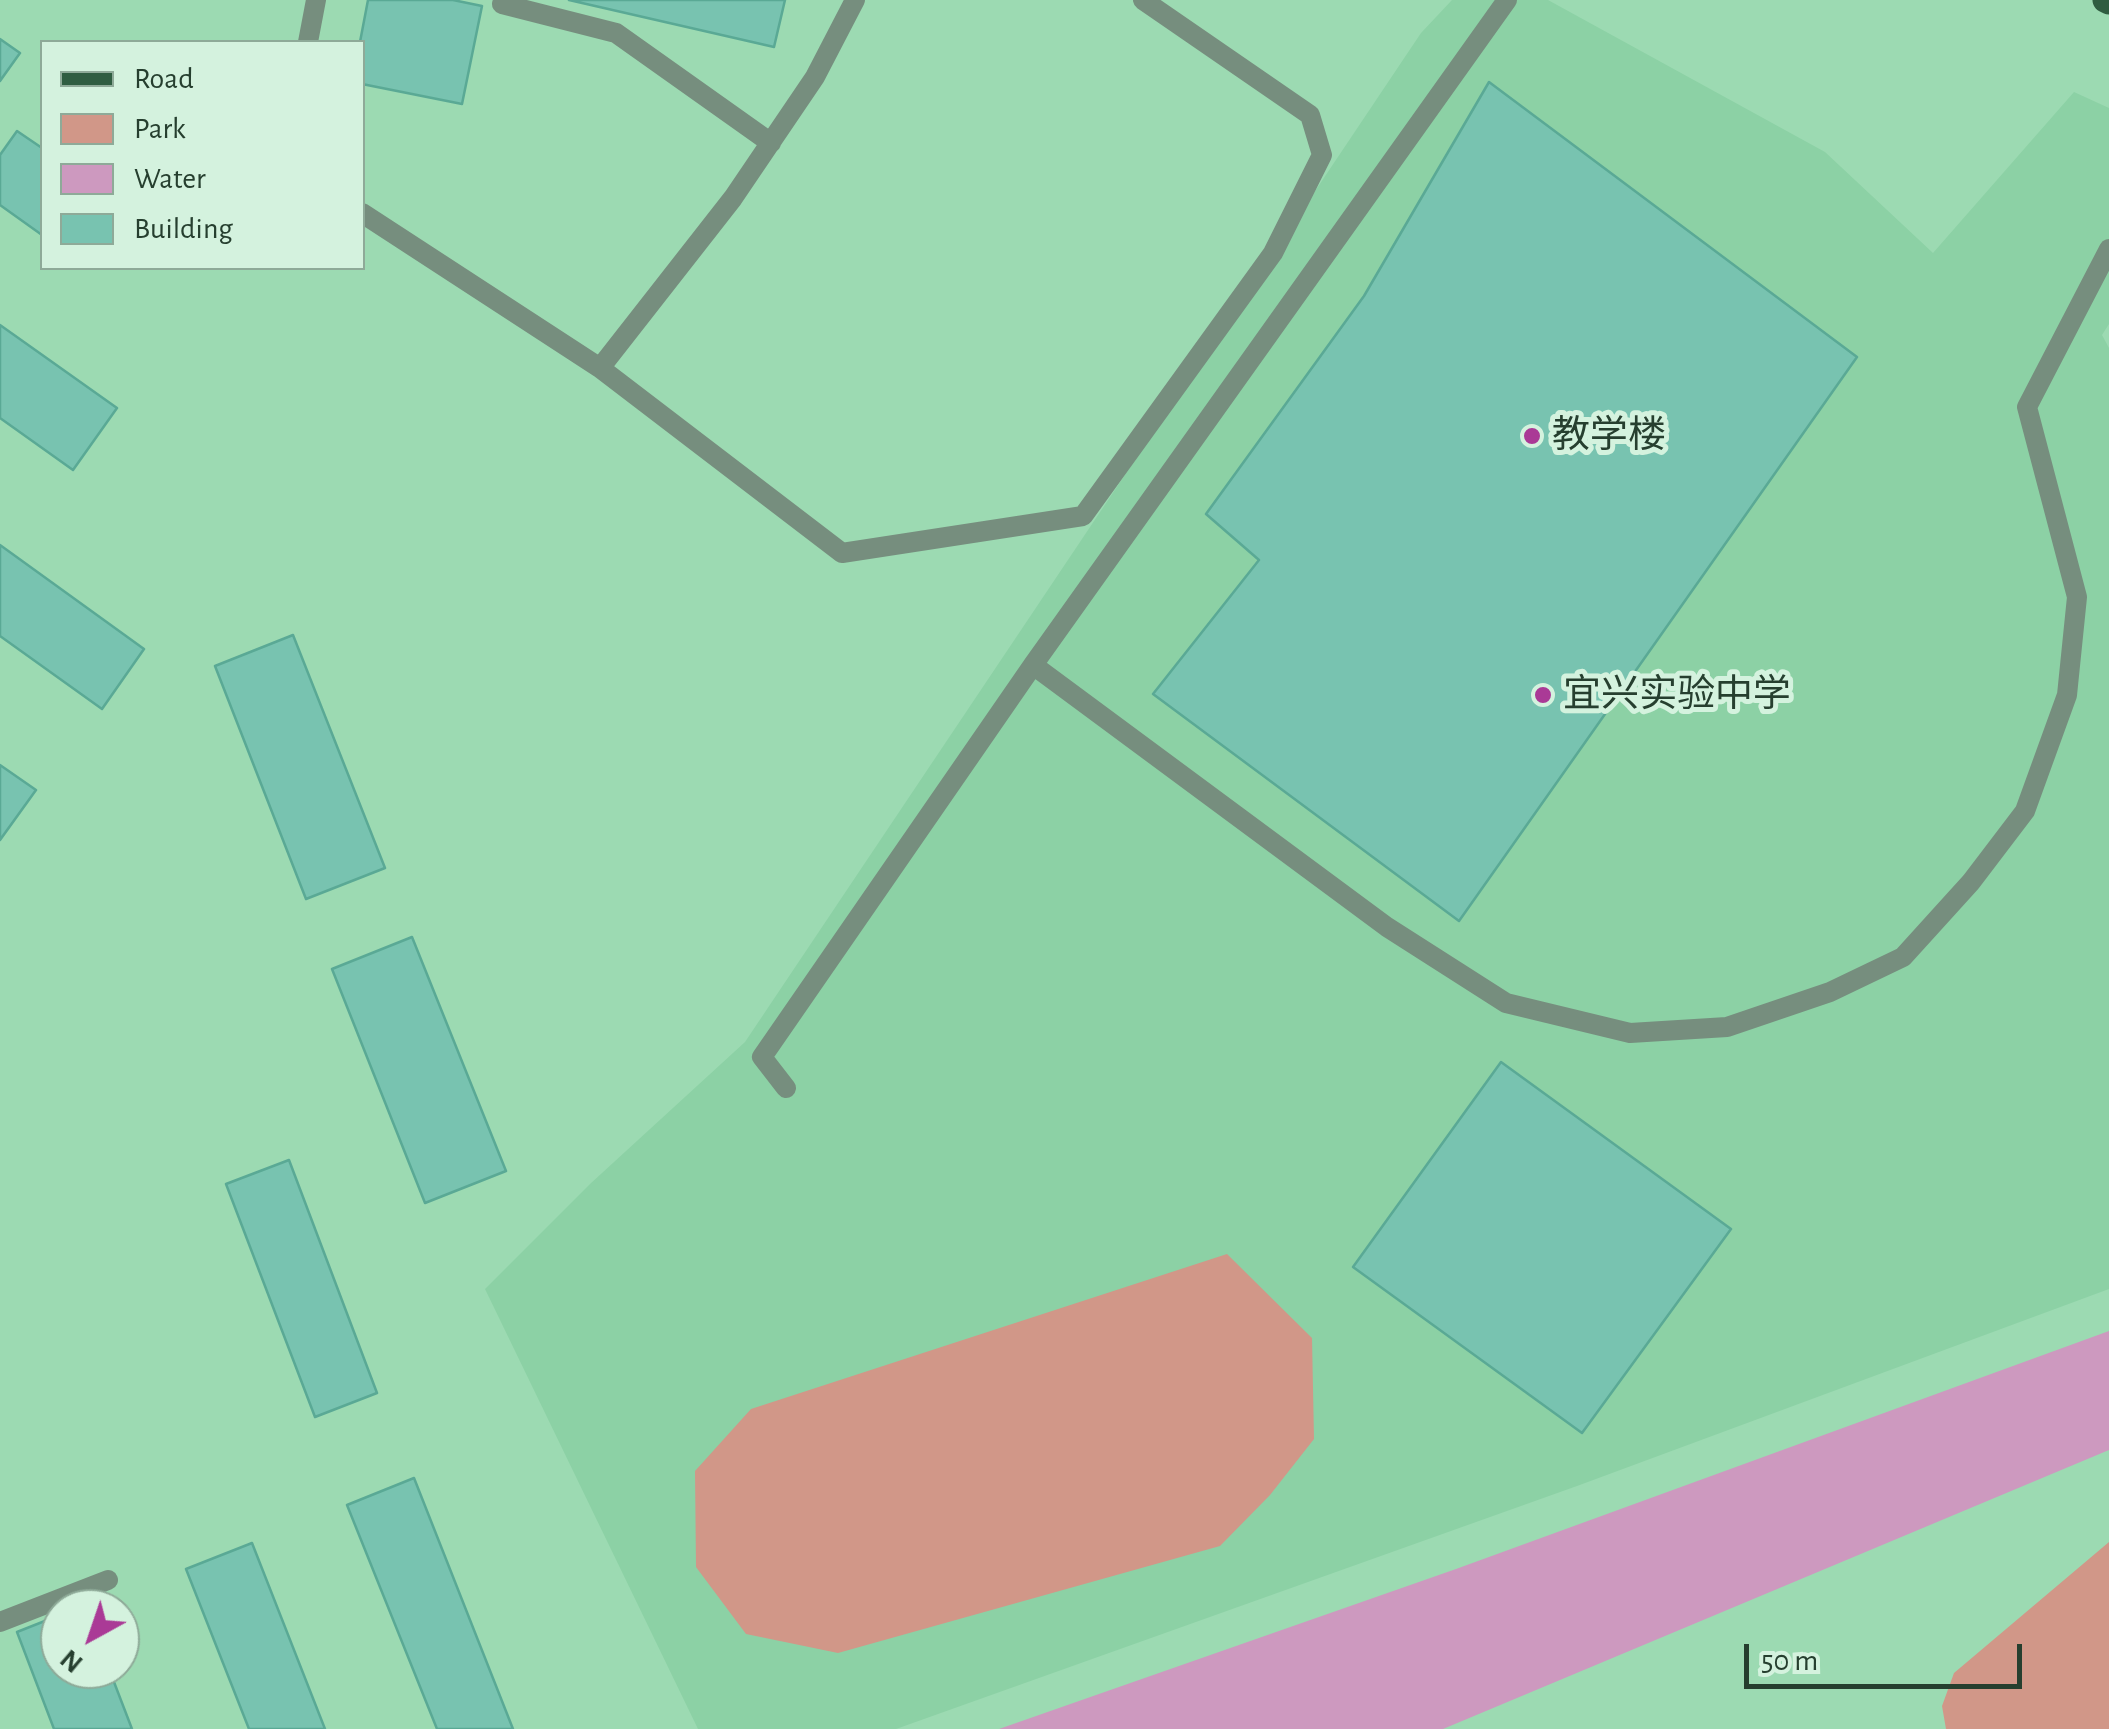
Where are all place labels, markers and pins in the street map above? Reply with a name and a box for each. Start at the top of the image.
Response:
place label: 教学楼 [1552,413,1666,459]
marker: 教学楼 [1521,425,1543,447]
place label: 宜兴实验中学 [1563,672,1791,718]
marker: 宜兴实验中学 [1532,684,1554,706]

